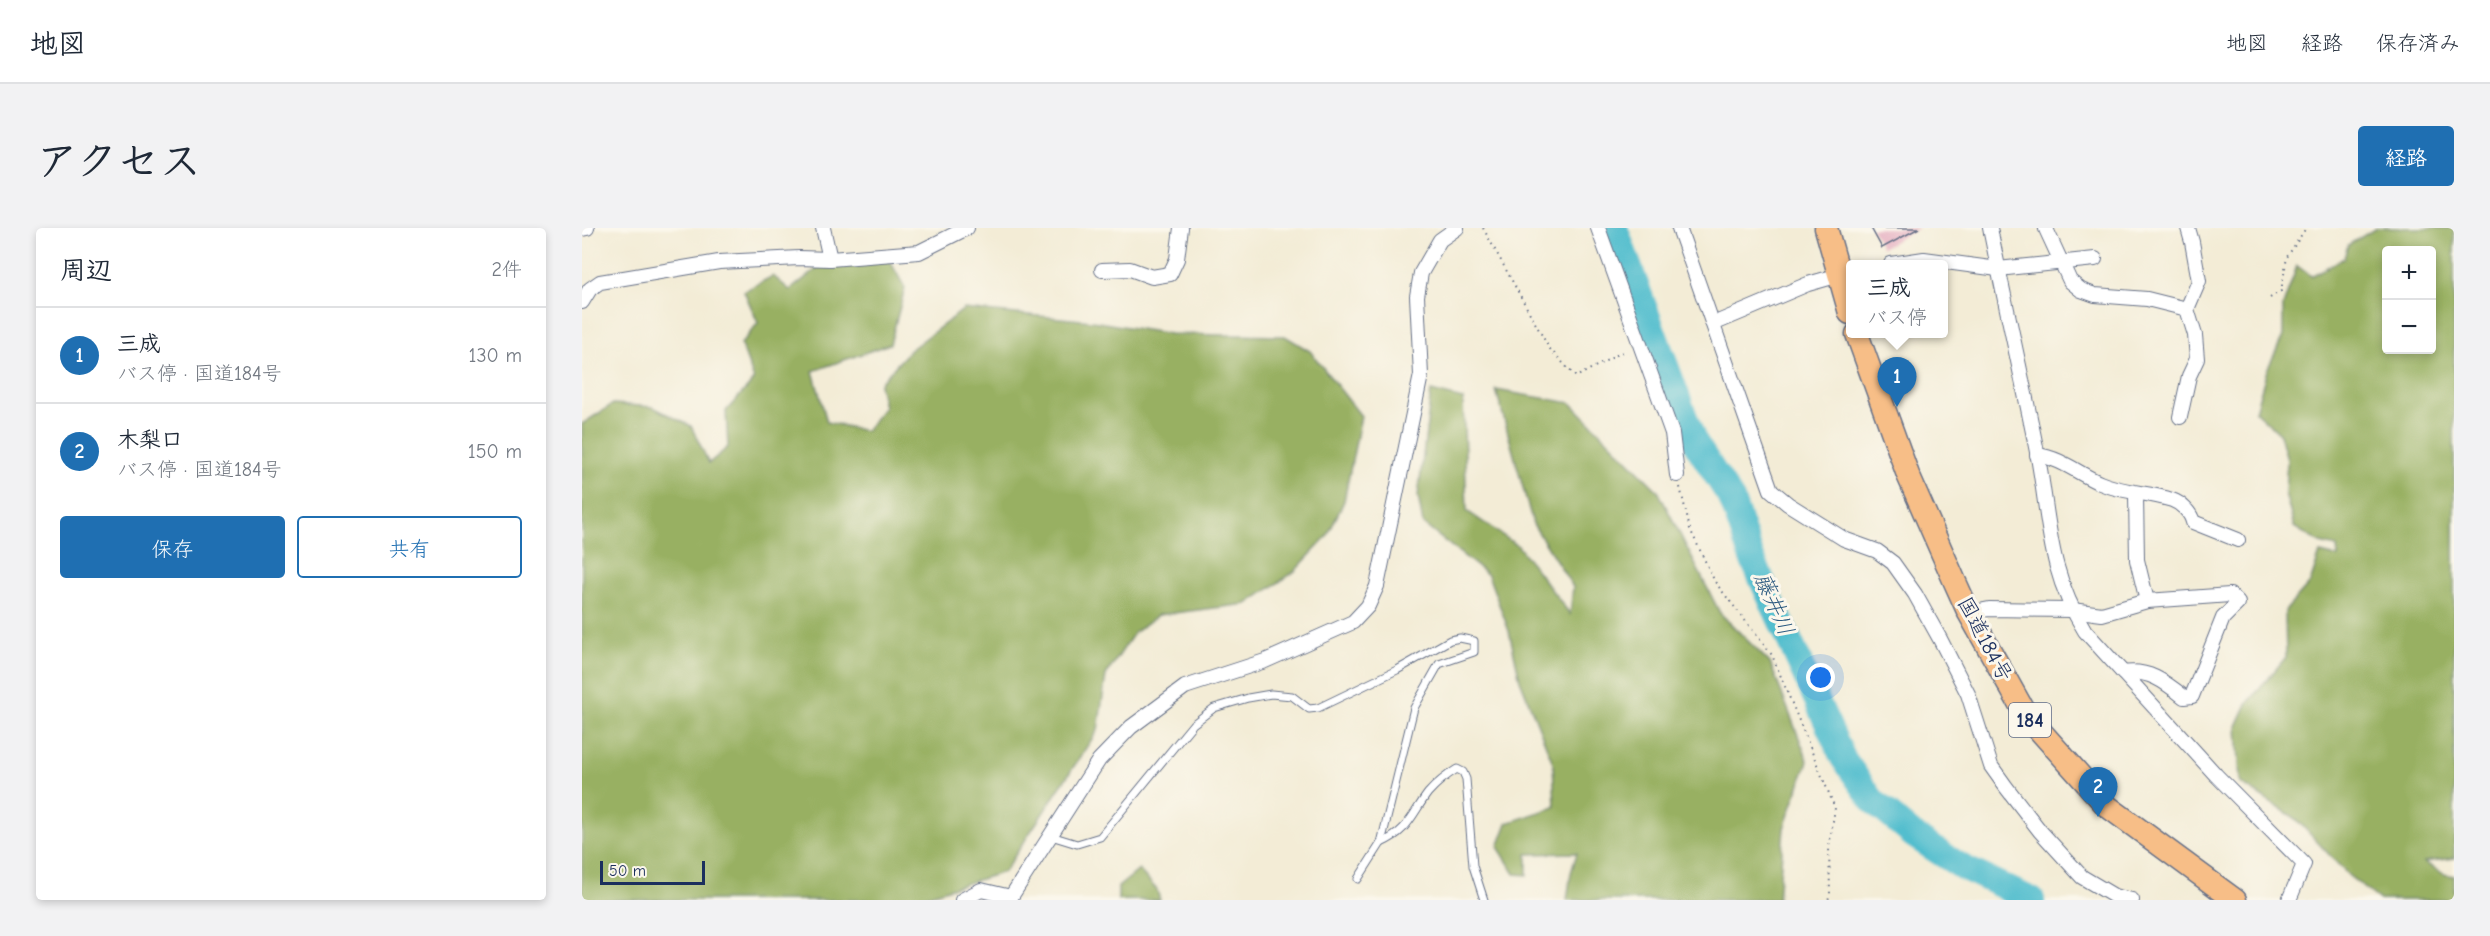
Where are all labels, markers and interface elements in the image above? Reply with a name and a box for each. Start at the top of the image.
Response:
text: 地図 [30,28,86,60]
text: 地図 [2226,31,2268,55]
text: 経路 [2301,31,2343,55]
text: 保存済み [2376,31,2460,55]
button: 経路 [2358,126,2454,186]
text: アクセス [36,137,201,186]
map controls [2382,246,2436,354]
button: + [2382,246,2436,300]
text: 周辺 [60,256,112,286]
text: 2件 [492,258,522,281]
popup [1846,260,1948,338]
text: 三成 [1867,275,1911,301]
button: − [2382,300,2436,354]
text: バス停 [1867,306,1927,329]
text: 三成 [117,331,161,357]
text: 1 [76,344,83,367]
text: 130 m [469,344,522,367]
pin: 1 [1878,358,1916,407]
text: バス停 · 国道184号 [117,362,282,385]
text: 木梨口 [117,427,183,453]
text: 2 [75,440,84,463]
text: 150 m [468,440,522,463]
text: バス停 · 国道184号 [117,458,282,481]
button: 保存 [60,516,285,578]
button: 共有 [297,516,522,578]
water label: 藤井川 [1749,569,1799,639]
street label: 国道184号 [1953,593,2017,685]
your location [1806,663,1835,692]
road number: 184 [2009,703,2051,737]
pin: 2 [2078,768,2118,817]
scale bar [600,858,705,886]
text: 50 m [609,862,646,880]

